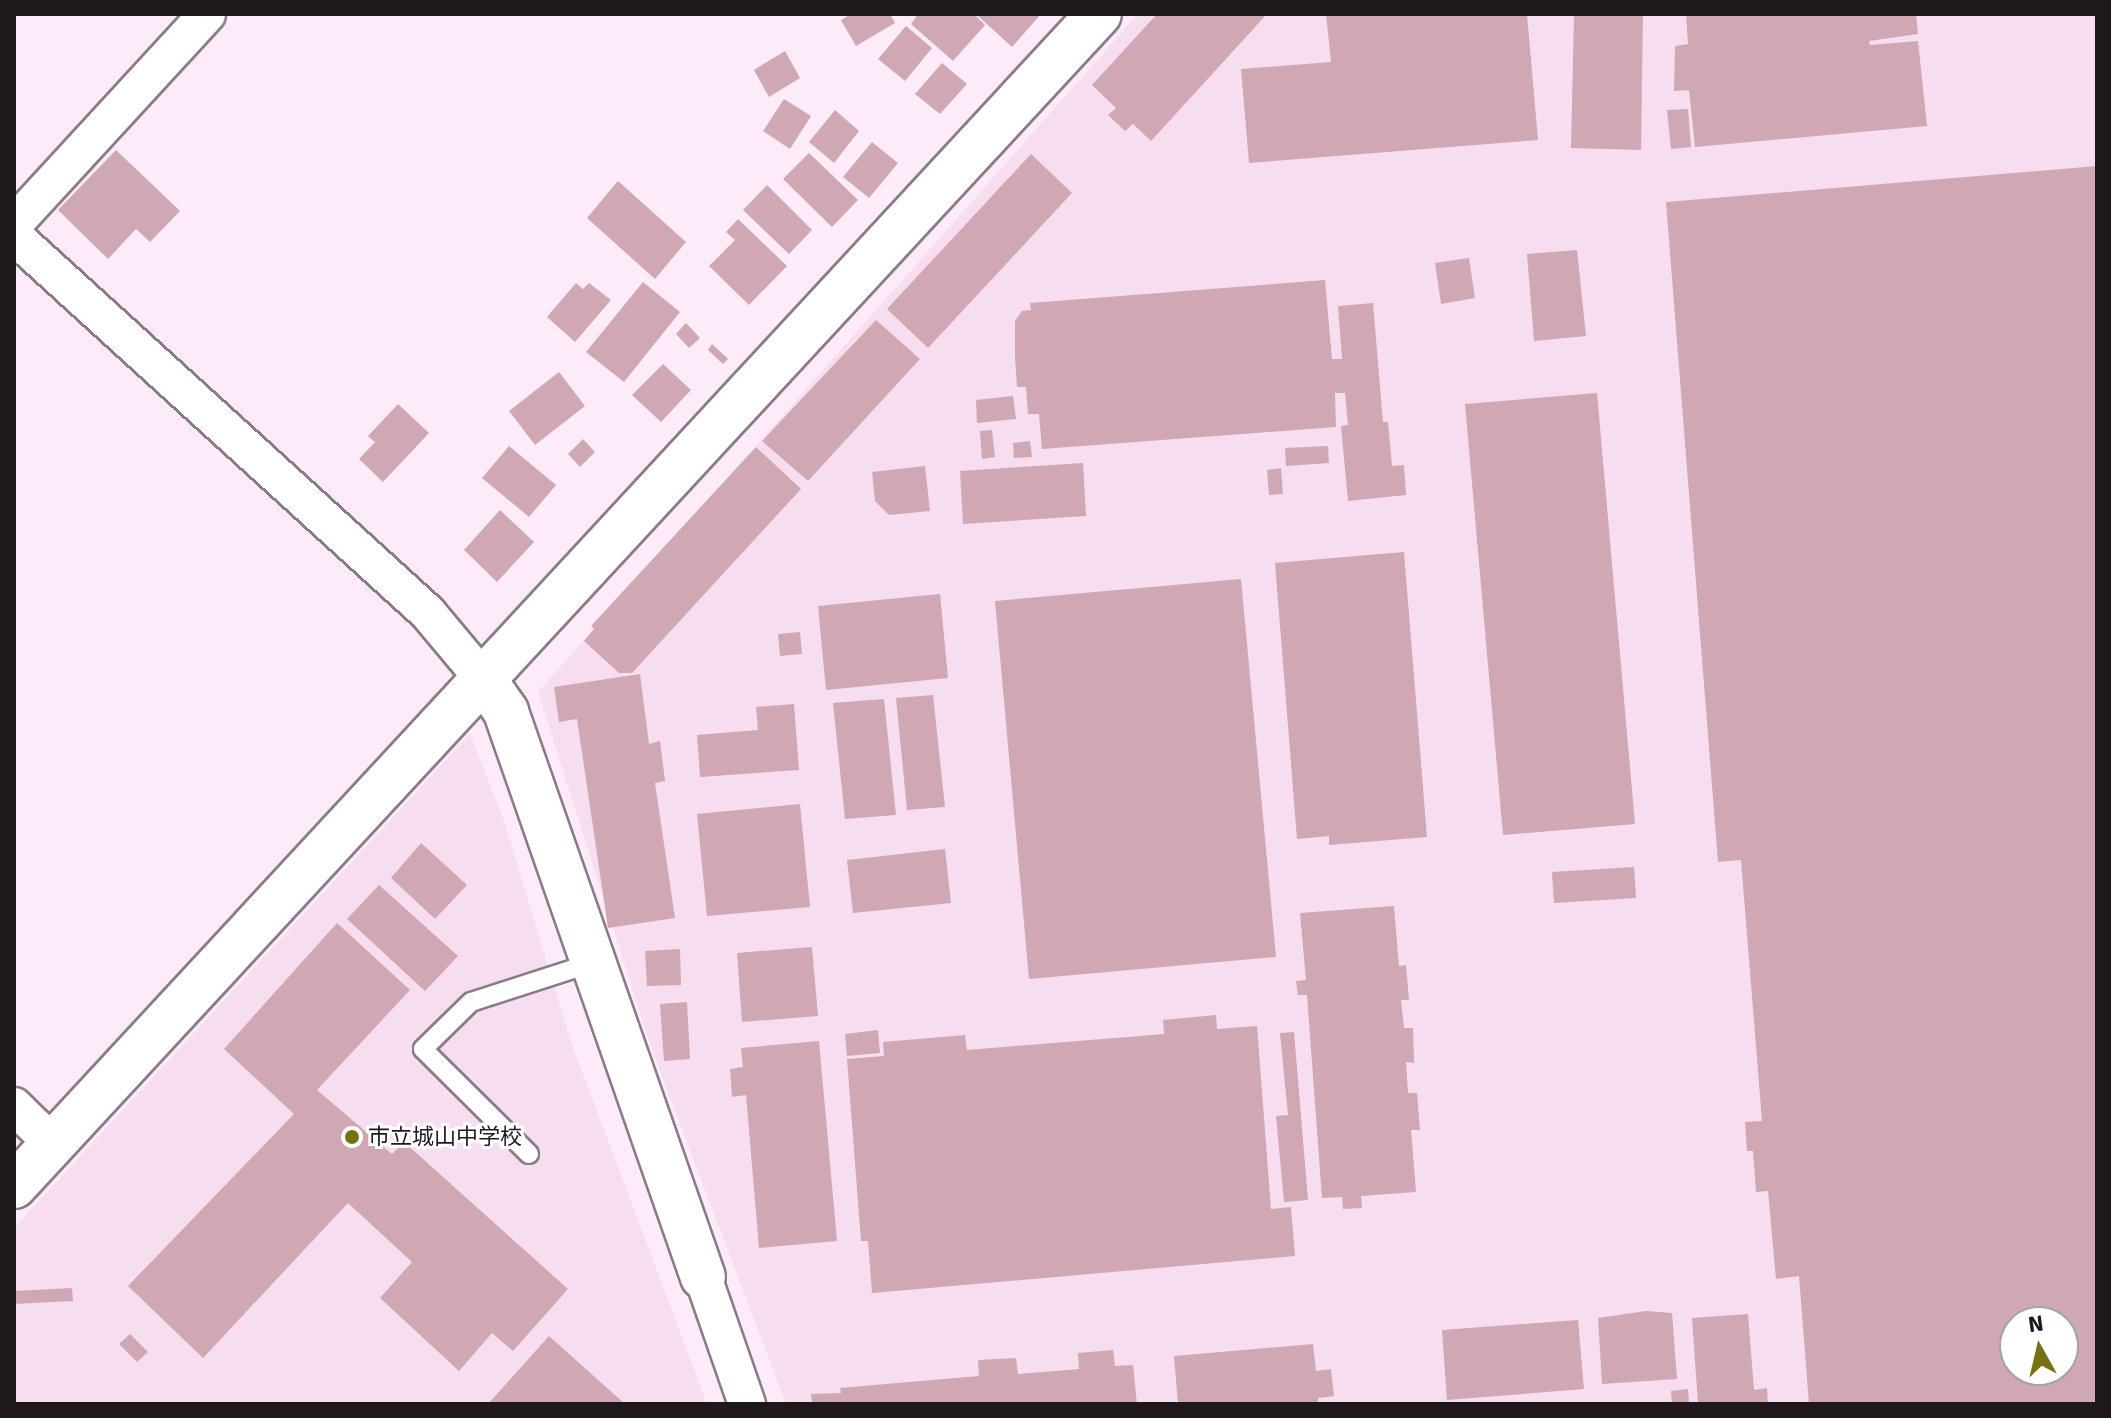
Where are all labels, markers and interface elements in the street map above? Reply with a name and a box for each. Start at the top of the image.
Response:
place label: 市立城山中学校 [368,1124,522,1150]
marker: 市立城山中学校 [343,1128,361,1146]
north arrow [1999,1306,2079,1386]
text: N [2026,1309,2045,1338]

